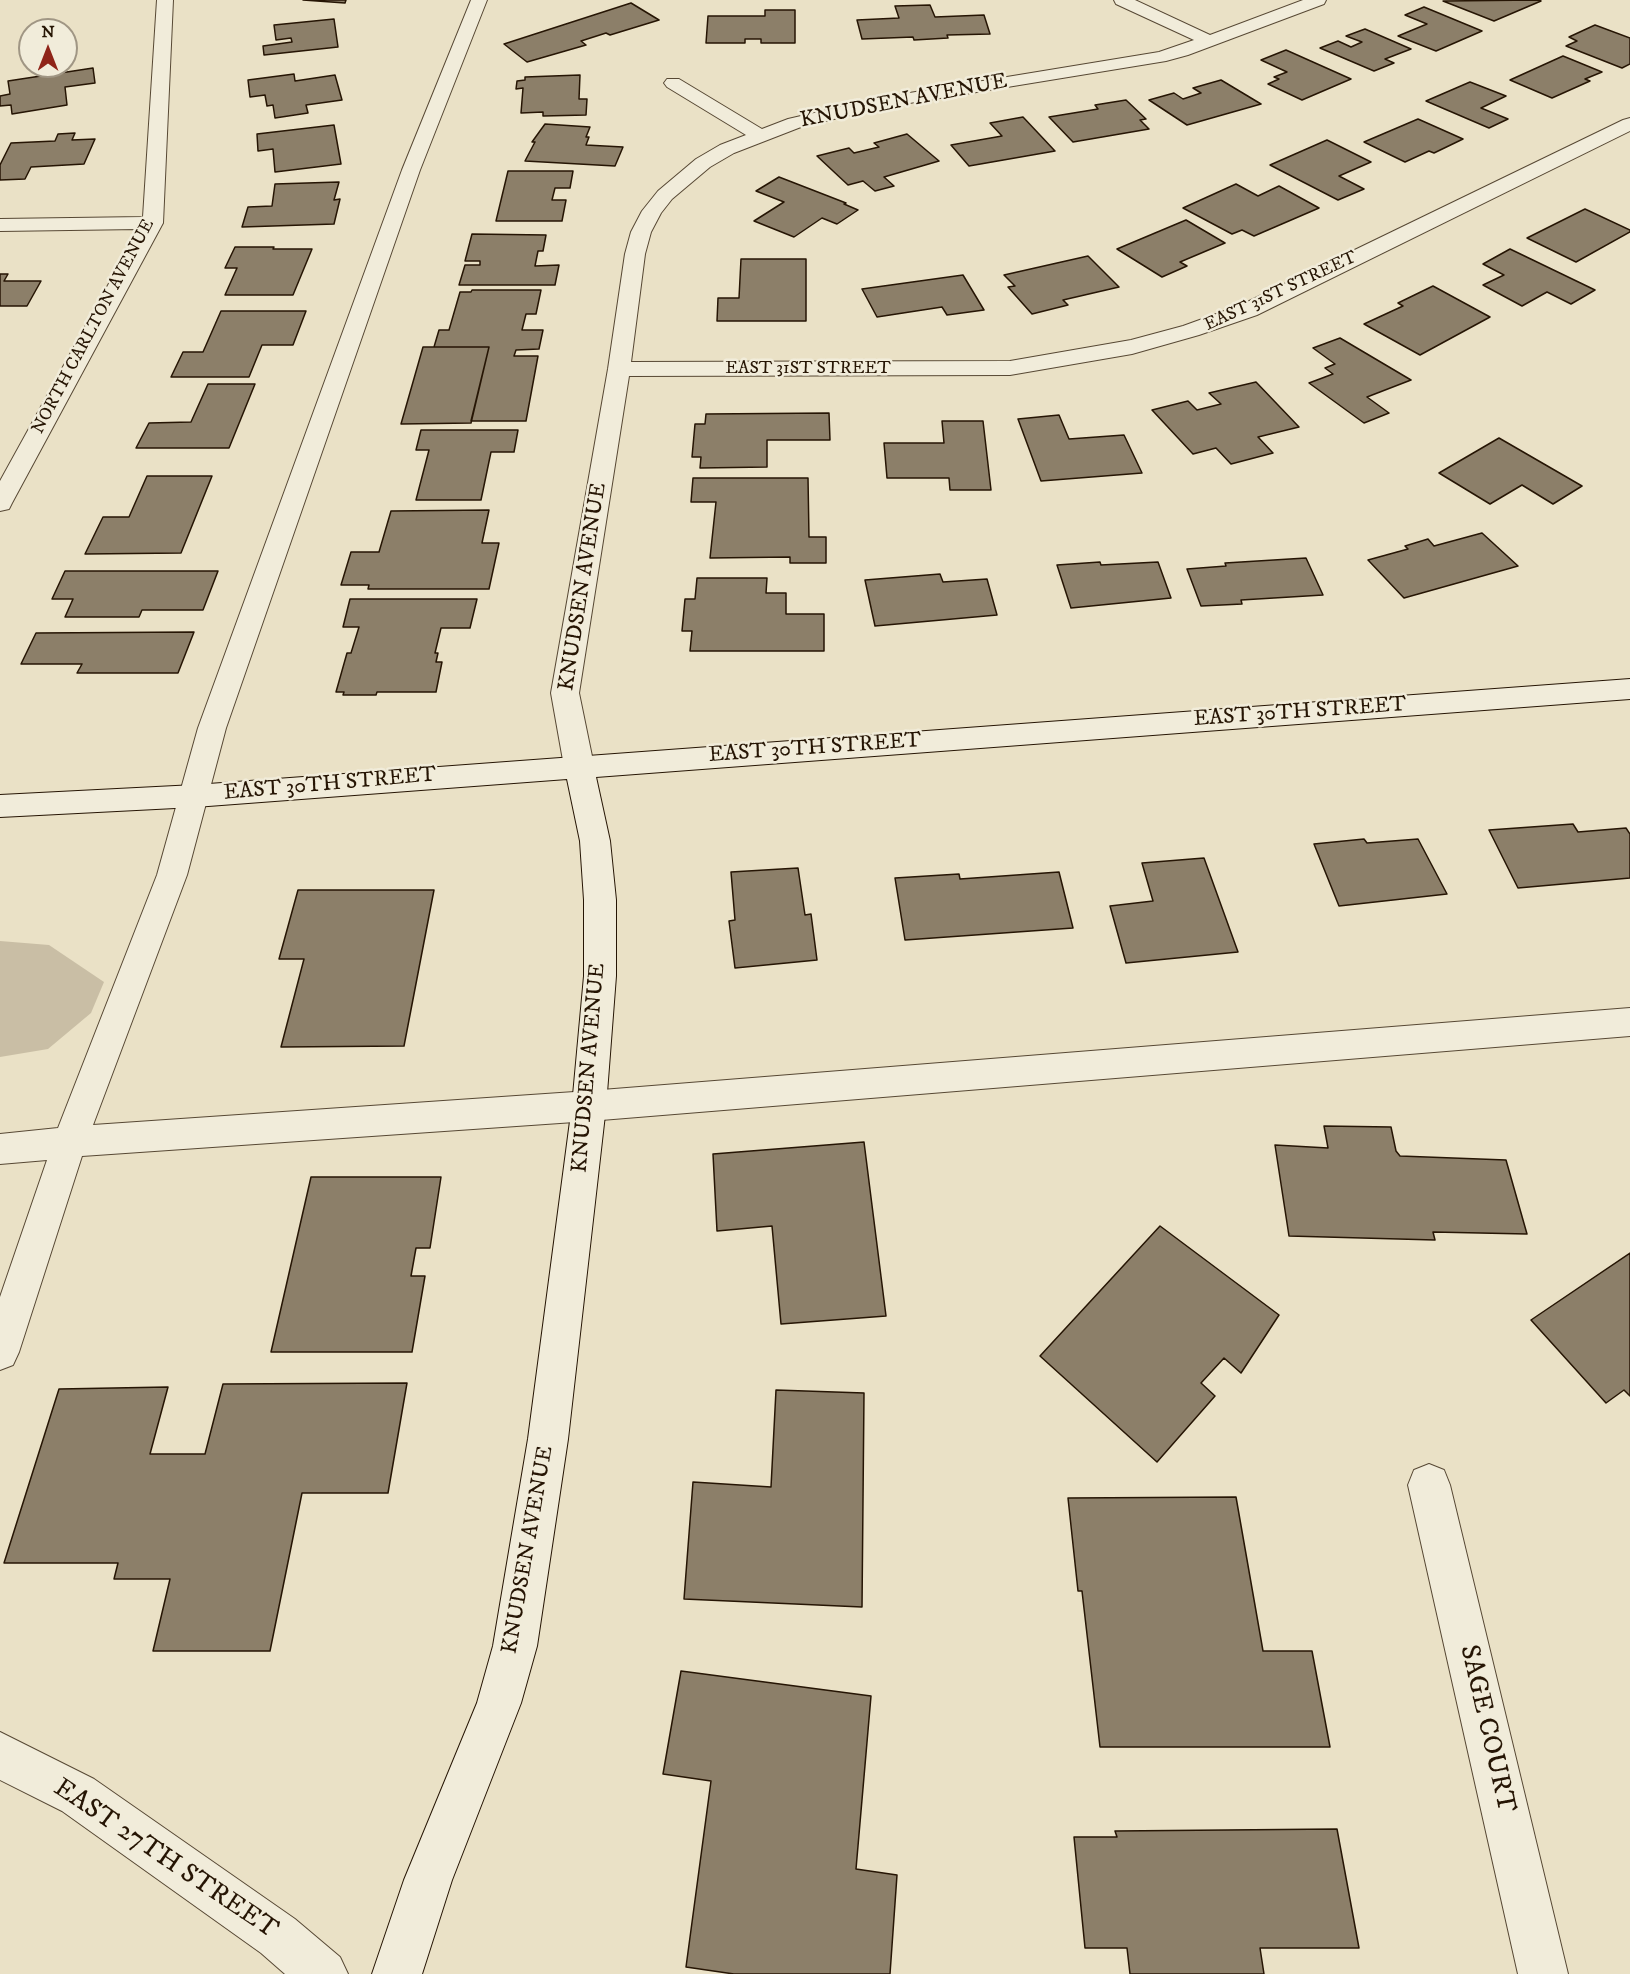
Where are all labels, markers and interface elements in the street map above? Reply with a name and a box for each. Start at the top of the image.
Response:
north arrow [18,18,78,78]
text: N [41,22,55,42]
street label: KNUDSEN AVENUE [798,69,1010,135]
street label: NORTH CARLTON AVENUE [28,216,160,438]
street label: EAST 31ST STREET [1201,247,1361,337]
street label: EAST 31ST STREET [725,358,891,380]
street label: KNUDSEN AVENUE [555,481,613,693]
street label: EAST 30TH STREET [1193,692,1407,734]
street label: EAST 30TH STREET [708,728,922,770]
street label: EAST 30TH STREET [223,763,437,807]
street label: KNUDSEN AVENUE [568,962,612,1174]
street label: KNUDSEN AVENUE [498,1444,560,1656]
street label: SAGE COURT [1451,1642,1521,1816]
street label: EAST 27TH STREET [47,1773,283,1947]

